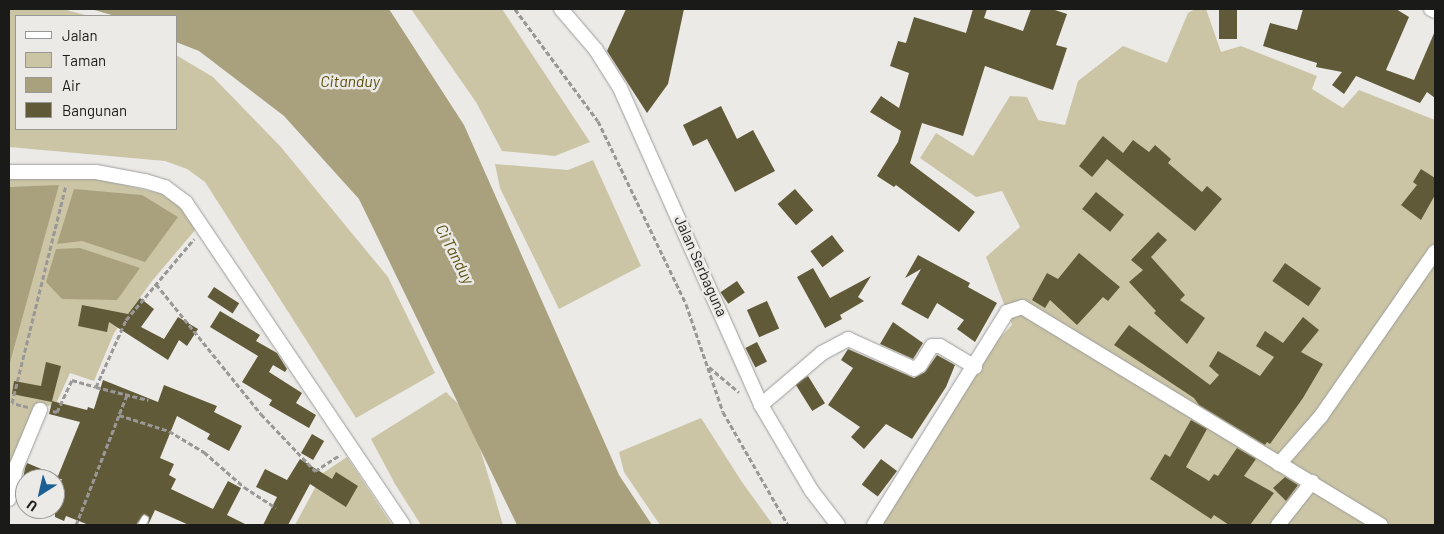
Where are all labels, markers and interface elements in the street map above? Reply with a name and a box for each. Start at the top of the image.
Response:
legend [15,15,178,130]
text: Jalan [62,26,98,44]
text: Taman [62,51,106,69]
water label: Citanduy [320,71,380,91]
text: Air [62,76,80,94]
text: Bangunan [62,101,127,119]
street label: Jalan Serbaguna [671,213,731,319]
water label: Ci Tanduy [432,221,478,287]
north arrow [15,469,65,519]
text: U [23,496,40,515]

